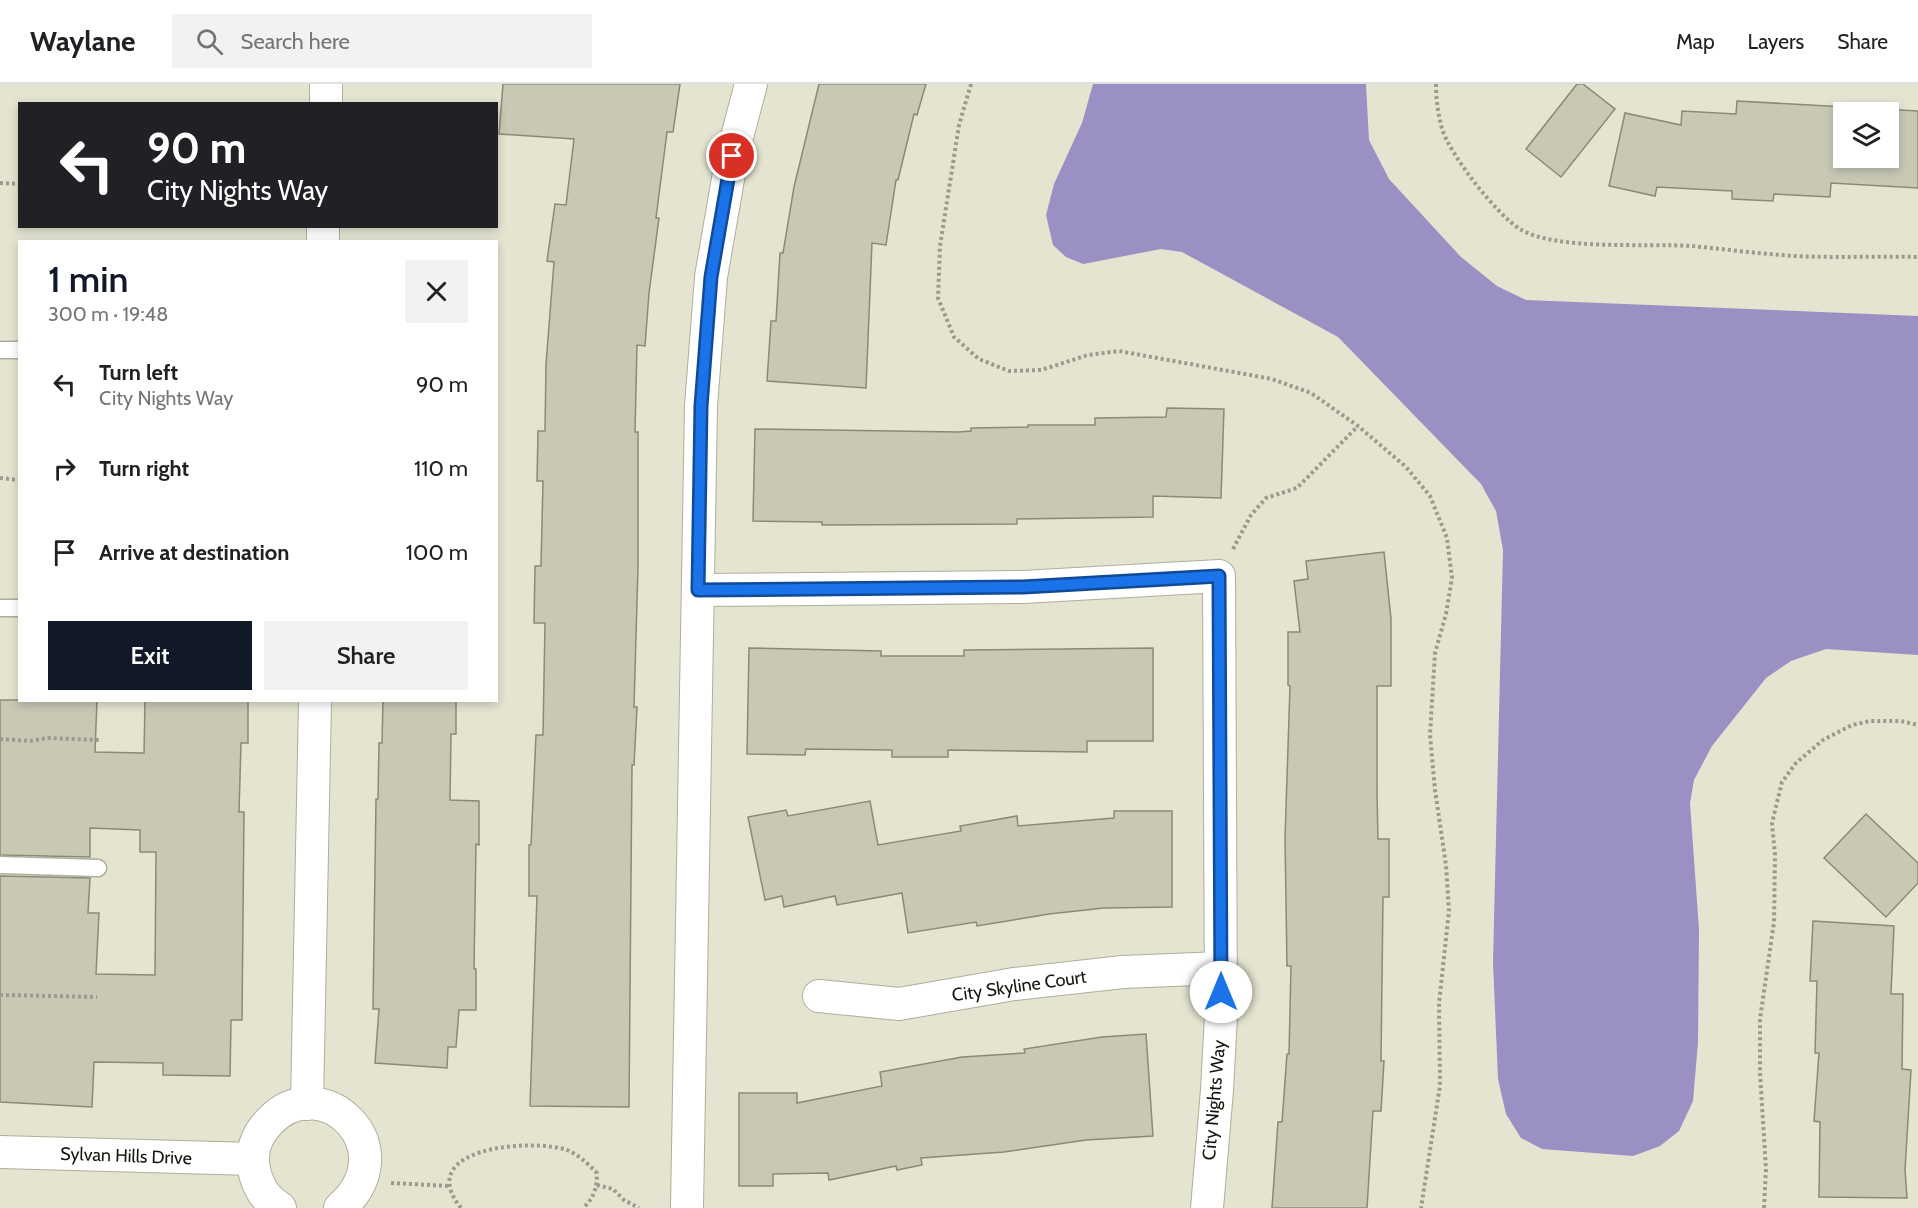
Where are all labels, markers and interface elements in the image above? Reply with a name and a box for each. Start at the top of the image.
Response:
search box [172,14,592,68]
text: Waylane [30,24,136,58]
icon: search [193,25,226,58]
text: Search here [241,28,350,55]
text: Map [1676,29,1715,54]
text: Layers [1748,29,1804,54]
text: Share [1837,29,1888,54]
map controls [1833,102,1899,168]
button: layers [1833,102,1899,168]
text: 90 m [147,122,246,174]
icon: left [48,126,126,204]
pin [706,130,757,181]
icon: arrive [715,139,748,172]
text: City Nights Way [147,174,328,207]
text: 1 min [48,257,128,301]
button: close [405,260,468,323]
text: 300 m · 19:48 [48,302,168,326]
text: Turn left [99,359,178,386]
icon: left [48,368,81,401]
text: 90 m [416,371,468,398]
text: City Nights Way [99,386,233,410]
icon: right [48,452,81,485]
text: Turn right [99,455,189,482]
text: 110 m [414,455,468,482]
icon: arrive [48,536,81,569]
text: Arrive at destination [99,539,289,566]
text: 100 m [406,539,468,566]
button: Exit [48,621,252,690]
button: Share [264,621,468,690]
position arrow [1189,960,1253,1024]
street label: City Skyline Court [950,966,1088,1006]
street label: City Nights Way [1198,1039,1230,1161]
street label: Sylvan Hills Drive [60,1143,192,1169]

